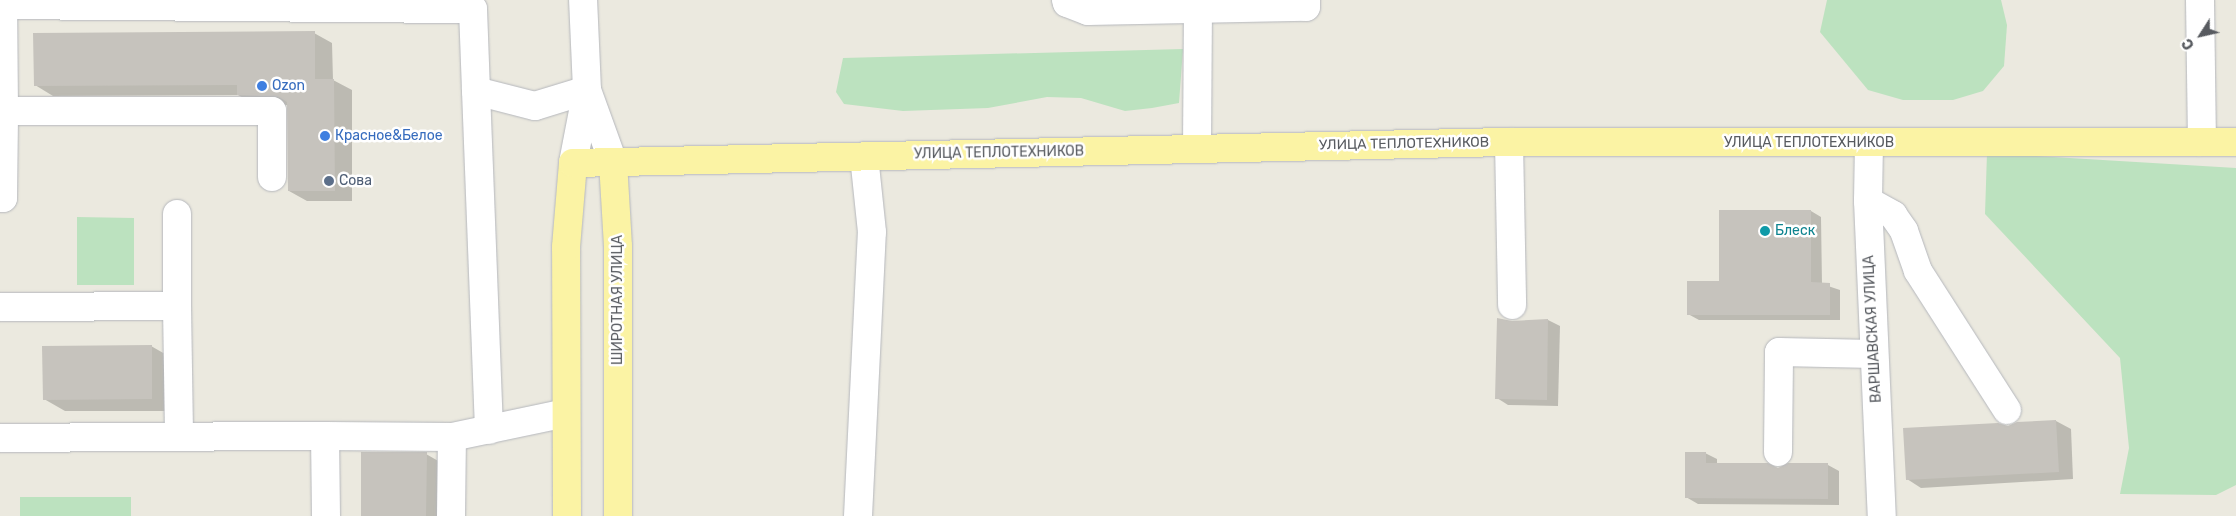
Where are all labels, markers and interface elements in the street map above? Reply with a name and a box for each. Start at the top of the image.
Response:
north arrow [2176,10,2226,60]
text: С [2179,35,2198,53]
place label: Ozon [272,78,305,94]
marker: Ozon [256,80,268,92]
place label: Красное&Белое [335,128,443,144]
marker: Красное&Белое [319,130,331,142]
street label: УЛИЦА ТЕПЛОТЕХНИКОВ [1319,134,1489,154]
street label: УЛИЦА ТЕПЛОТЕХНИКОВ [1724,135,1894,151]
street label: УЛИЦА ТЕПЛОТЕХНИКОВ [914,143,1084,163]
place label: Сова [339,173,372,189]
marker: Сова [323,175,335,187]
place label: Блеск [1775,223,1815,239]
marker: Блеск [1759,225,1771,237]
street label: ШИРОТНАЯ УЛИЦА [610,235,626,365]
street label: ВАРШАВСКАЯ УЛИЦА [1861,255,1885,403]

